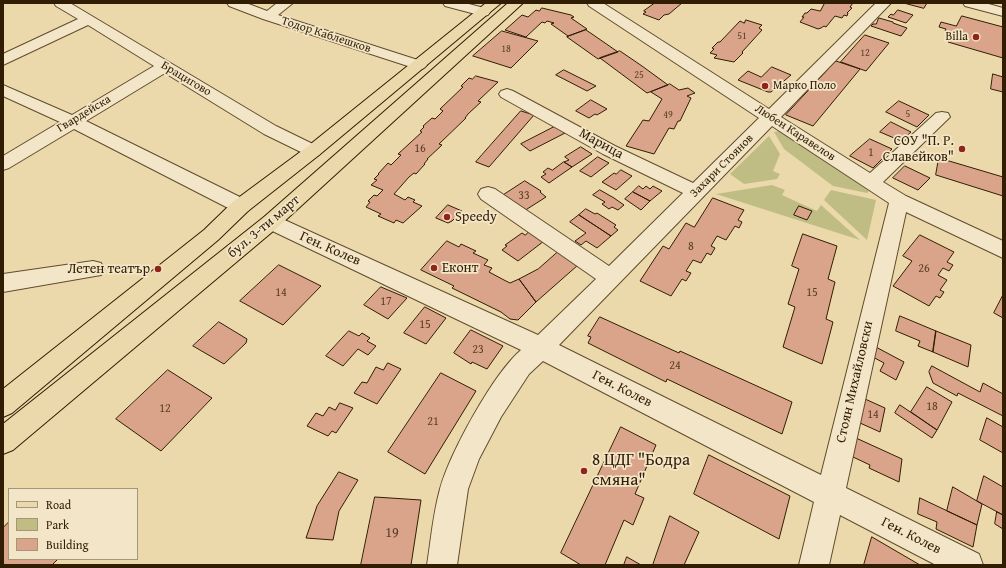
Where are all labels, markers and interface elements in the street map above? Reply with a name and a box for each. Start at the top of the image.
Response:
street label: Тодор Каблешков [279,14,373,56]
house number: 51 [737,30,747,42]
place label: Billa [945,30,968,44]
marker: Billa [971,32,981,42]
house number: 18 [501,43,511,55]
house number: 12 [860,47,870,59]
street label: Брацигово [158,58,214,100]
house number: 25 [634,69,644,81]
place label: Марко Поло [773,79,836,93]
marker: Марко Поло [760,81,770,91]
street label: Гвардейска [54,92,114,136]
street label: Любен Каравелов [752,102,838,164]
house number: 5 [906,108,910,120]
house number: 49 [663,109,673,121]
street label: Марица [576,125,626,163]
street label: Захари Стоянов [687,131,757,201]
place label: СОУ "П. Р. Славейков" [883,133,954,166]
house number: 16 [414,142,426,156]
marker: СОУ "П. Р. Славейков" [957,144,967,154]
house number: 1 [868,146,874,160]
house number: 33 [518,189,530,203]
street label: бул. 3-ти март [224,192,304,262]
place label: Speedy [455,209,497,225]
marker: Speedy [442,212,452,222]
street label: Ген. Колев [297,228,363,270]
house number: 8 [688,240,694,254]
place label: Еконт [442,260,478,276]
place label: Летен театър [67,261,150,277]
house number: 26 [918,262,930,276]
marker: Еконт [429,263,439,273]
marker: Летен театър [153,264,163,274]
house number: 14 [275,286,287,300]
house number: 15 [806,286,818,300]
house number: 17 [380,295,392,309]
house number: 15 [419,318,431,332]
street label: Стоян Михайловски [833,319,877,445]
house number: 23 [472,343,484,357]
house number: 24 [669,359,681,373]
street label: Ген. Колев [589,367,655,411]
house number: 18 [926,400,938,414]
house number: 12 [159,402,171,416]
house number: 14 [867,408,879,422]
house number: 21 [427,415,439,429]
place label: 8 ЦДГ "Бодра смяна" [592,451,690,491]
marker: 8 ЦДГ "Бодра смяна" [579,466,589,476]
legend [8,488,138,560]
text: Road [46,496,71,513]
street label: Ген. Колев [878,514,944,558]
text: Park [46,516,69,533]
house number: 19 [385,525,399,541]
text: Building [46,536,89,553]

